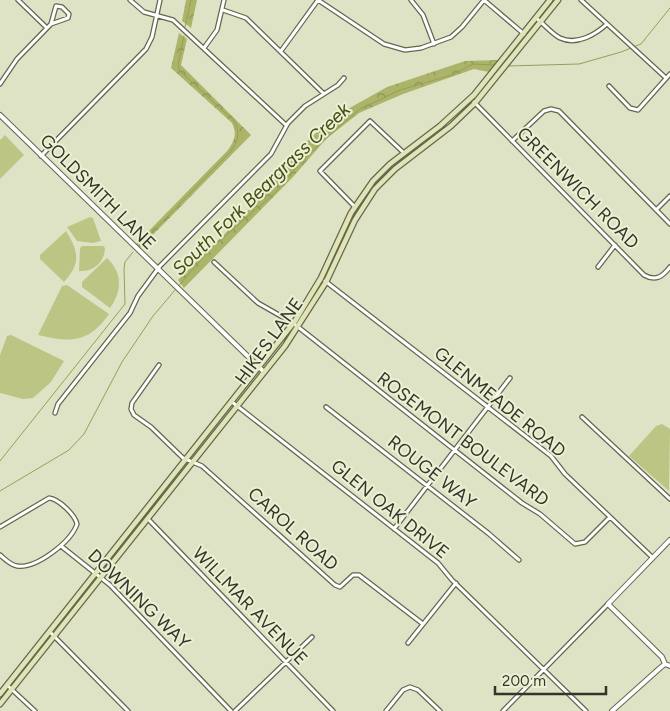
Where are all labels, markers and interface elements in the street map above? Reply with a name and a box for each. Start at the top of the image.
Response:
water label: South Fork Beargrass Creek [167,97,355,280]
street label: GREENWICH ROAD [513,123,643,253]
street label: GOLDSMITH LANE [36,130,160,254]
street label: HIKES LANE [230,293,308,389]
street label: GLENMEADE ROAD [430,342,570,462]
street label: ROSEMONT BOULEVARD [373,367,553,511]
street label: ROUGE WAY [383,431,481,513]
street label: GLEN OAK DRIVE [327,455,453,563]
street label: CAROL ROAD [243,483,343,575]
street label: WILLMAR AVENUE [188,542,312,670]
street label: DOWNING WAY [83,545,195,654]
scale bar [495,664,606,696]
text: 200 m [502,672,546,690]

